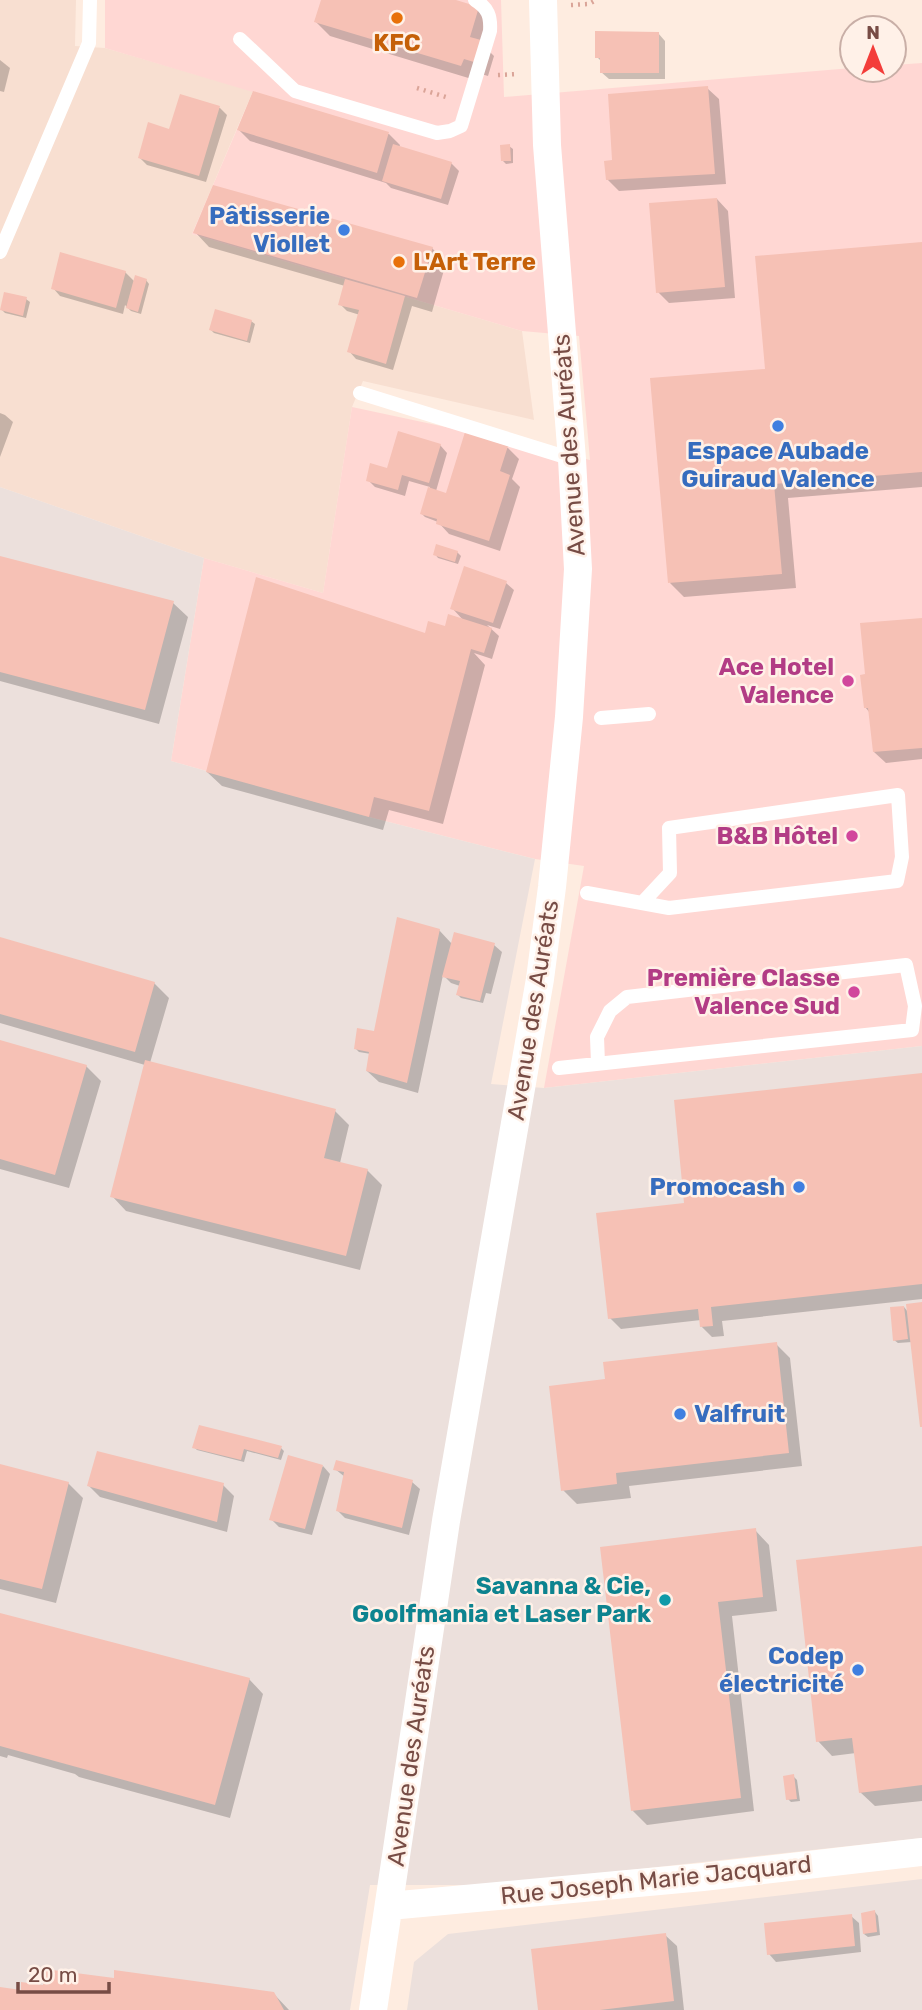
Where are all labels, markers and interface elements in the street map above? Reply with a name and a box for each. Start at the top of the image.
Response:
marker: KFC [389,10,405,26]
north arrow [838,14,908,84]
text: N [866,21,880,44]
place label: KFC [373,29,421,57]
place label: Pâtisserie Viollet [209,202,330,258]
marker: Pâtisserie Viollet [336,222,352,238]
place label: L'Art Terre [413,248,536,276]
marker: L'Art Terre [391,254,407,270]
street label: Avenue des Auréats [547,333,591,557]
marker: Espace Aubade Guiraud Valence [770,418,786,434]
place label: Espace Aubade Guiraud Valence [681,437,875,493]
place label: Ace Hotel Valence [719,653,834,709]
marker: Ace Hotel Valence [840,673,856,689]
place label: B&B Hôtel [716,822,838,850]
marker: B&B Hôtel [844,828,860,844]
street label: Avenue des Auréats [502,898,564,1122]
place label: Première Classe Valence Sud [647,964,840,1020]
marker: Première Classe Valence Sud [846,984,862,1000]
place label: Promocash [649,1173,785,1201]
marker: Promocash [791,1179,807,1195]
place label: Valfruit [694,1400,785,1428]
marker: Valfruit [672,1406,688,1422]
place label: Savanna & Cie, Goolfmania et Laser Park [352,1572,651,1628]
marker: Savanna & Cie, Goolfmania et Laser Park [657,1592,673,1608]
place label: Codep électricité [719,1642,844,1698]
street label: Avenue des Auréats [382,1644,440,1868]
marker: Codep électricité [850,1662,866,1678]
street label: Rue Joseph Marie Jacquard [499,1850,813,1910]
scale bar [18,1951,108,1995]
text: 20 m [28,1962,77,1987]

